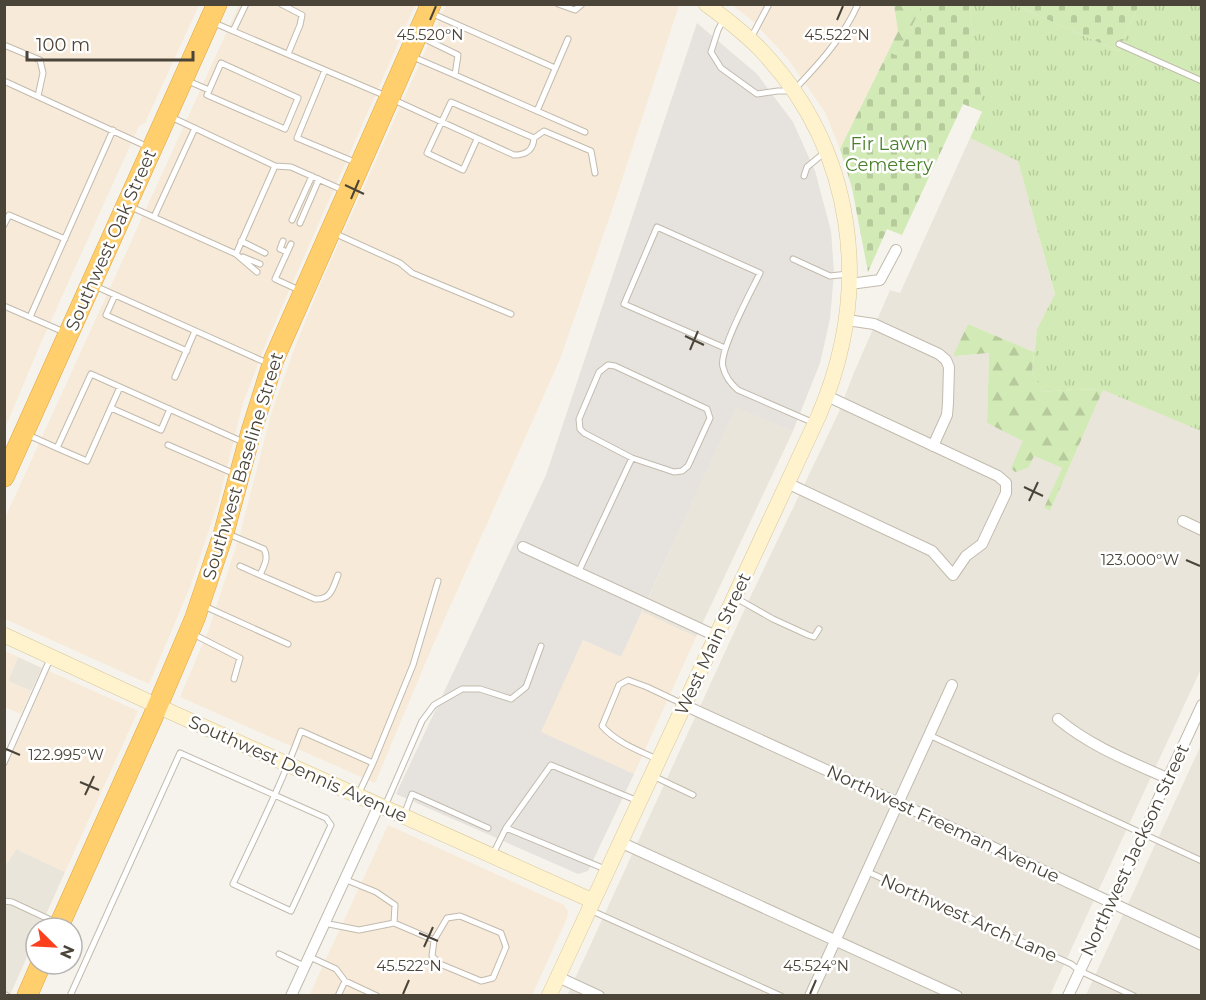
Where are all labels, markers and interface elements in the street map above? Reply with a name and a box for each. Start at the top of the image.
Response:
scale bar [27,24,194,62]
text: 45.520°N [397,25,463,44]
text: 45.522°N [804,25,870,44]
text: 100 m [36,34,90,56]
park label: Fir Lawn Cemetery [845,133,933,176]
street label: Southwest Oak Street [61,146,161,334]
street label: Southwest Baseline Street [198,350,288,582]
text: 123.000°W [1101,550,1180,569]
street label: West Main Street [670,569,756,719]
street label: Southwest Dennis Avenue [185,711,411,827]
street label: Northwest Jackson Street [1076,740,1194,960]
text: 122.995°W [28,745,104,764]
street label: Northwest Freeman Avenue [823,760,1063,888]
street label: Northwest Arch Lane [877,869,1061,967]
north arrow [24,916,84,976]
text: N [56,942,79,962]
text: 45.522°N [376,956,442,975]
text: 45.524°N [783,956,849,975]

